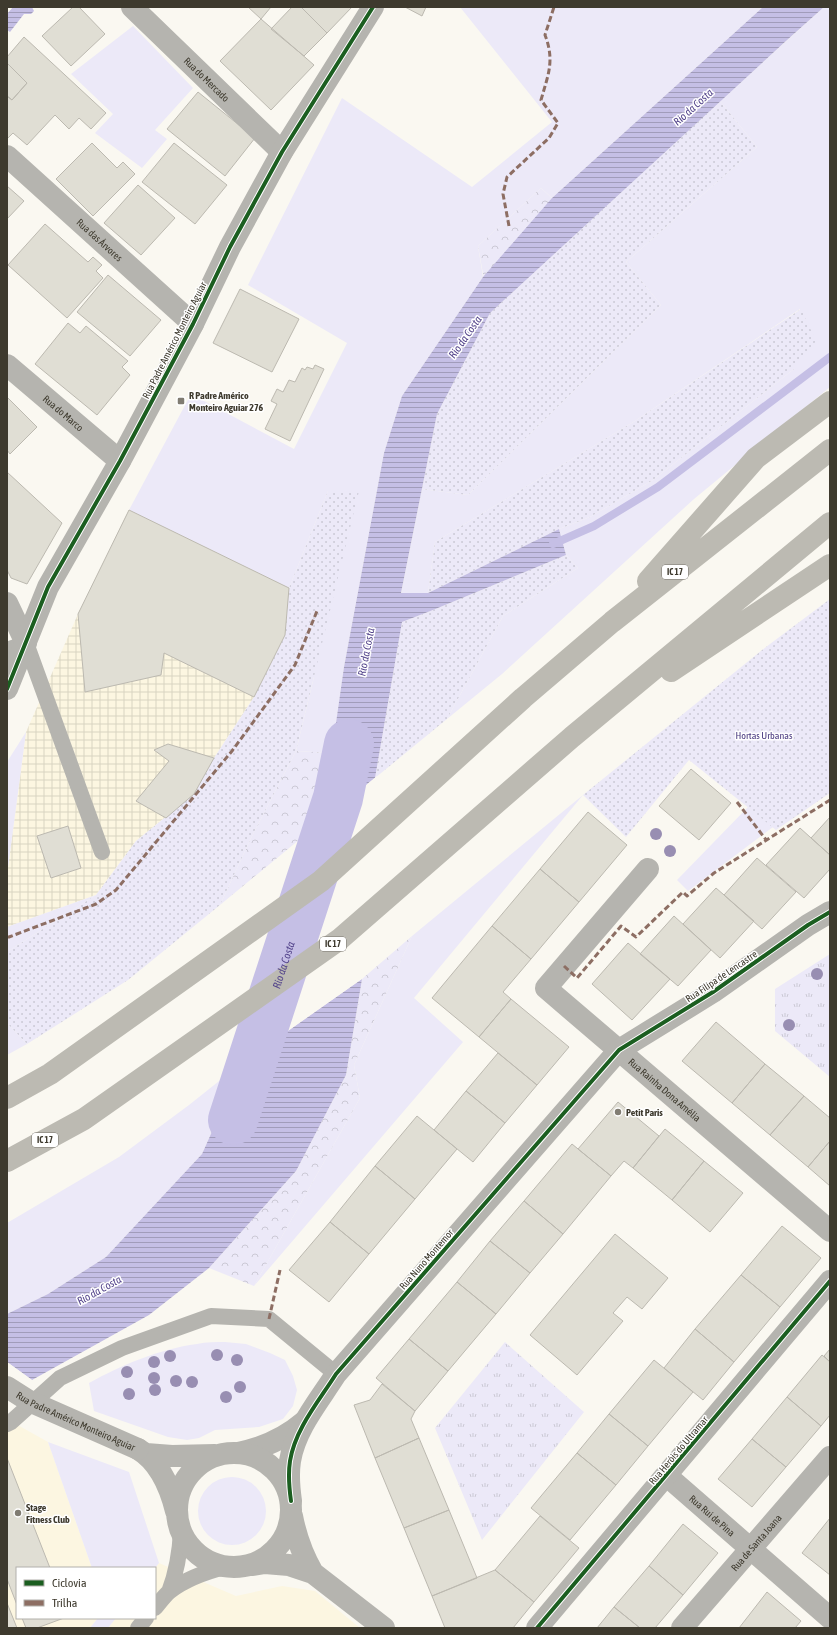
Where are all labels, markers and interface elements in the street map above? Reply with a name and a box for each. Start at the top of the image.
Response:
street label: Rua do Mercado [181,55,232,104]
water label: Rio da Costa [671,86,715,128]
street label: Rua das Árvores [74,217,125,264]
street label: Rua Padre Américo Monteiro Aguiar [140,279,209,400]
water label: Rio da Costa [446,314,484,360]
place label: R Padre Américo Monteiro Aguiar 276 [189,390,264,413]
street label: Rua do Marco [41,393,86,434]
marker: R Padre Américo Monteiro Aguiar 276 [176,396,186,406]
road number: IC 17 [662,565,688,579]
water label: Rio da Costa [355,627,377,677]
park label: Hortas Urbanas [735,730,793,741]
road number: IC 17 [320,937,346,951]
water label: Rio da Costa [270,940,297,990]
street label: Rua Filipa de Lencastre [683,948,760,1004]
street label: Rua Rainha Dona Amélia [626,1056,703,1124]
marker: Petit Paris [613,1107,623,1117]
place label: Petit Paris [626,1107,663,1118]
road number: IC 17 [32,1133,58,1147]
street label: Rua Nuno Montemor [397,1226,456,1292]
water label: Rio da Costa [75,1273,123,1307]
street label: Rua Padre Américo Monteiro Aguiar [14,1389,138,1454]
street label: Rua Heróis do Ultramar [647,1413,711,1487]
street label: Rua Rui de Pina [687,1493,737,1539]
place label: Stage Fitness Club [26,1502,70,1525]
marker: Stage Fitness Club [13,1508,23,1518]
street label: Rua de Santa Joana [729,1512,784,1573]
legend [16,1567,156,1619]
text: Ciclovia [52,1576,86,1590]
text: Trilha [52,1596,77,1610]

